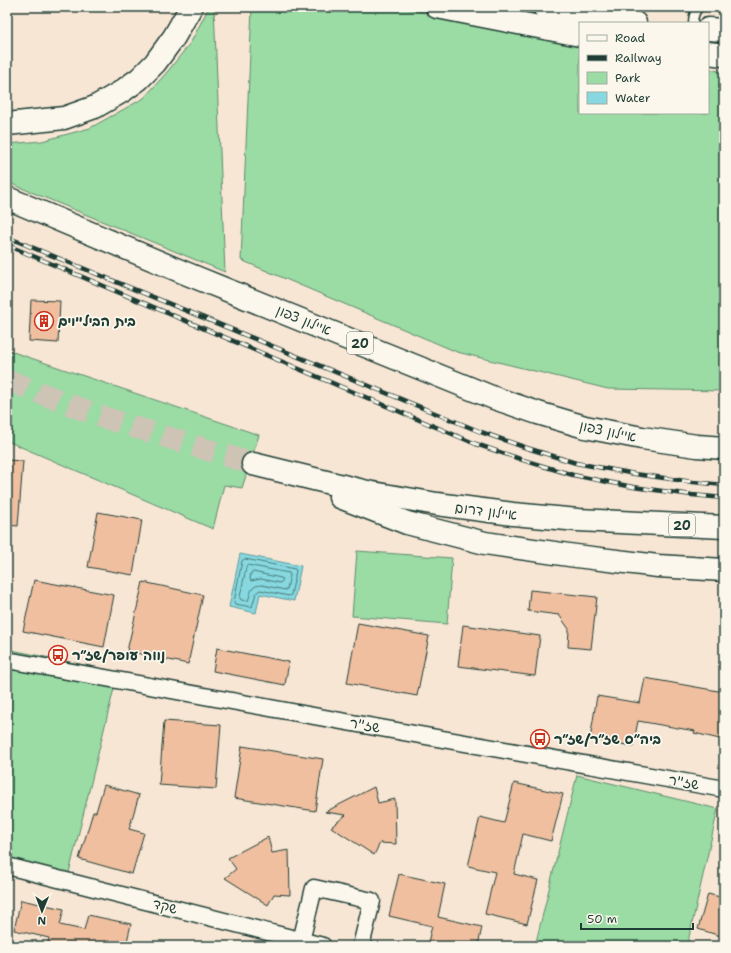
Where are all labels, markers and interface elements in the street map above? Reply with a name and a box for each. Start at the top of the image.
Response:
legend [579,22,709,114]
text: Road [615,30,646,46]
text: Railway [615,50,662,66]
text: Park [615,70,641,86]
text: Water [615,90,651,106]
street label: איילון צפון [274,301,334,339]
building icon: בית הביל"וים [33,310,55,332]
place label: בית הביל"וים [58,312,136,330]
road number: 20 [347,332,373,354]
street label: איילון צפון [578,416,638,446]
street label: איילון דרום [454,498,518,524]
road number: 20 [669,514,695,536]
bus stop icon: נווה עופר/שז״ר [47,644,69,666]
place label: נווה עופר/שז״ר [72,646,165,664]
street label: שז"ר [348,713,382,737]
bus stop icon: ביה״ס שז״ר/שז״ר [529,728,551,750]
place label: ביה״ס שז״ר/שז״ר [554,730,661,748]
street label: שז"ר [667,770,701,794]
north arrow [22,891,62,931]
street label: שקד [151,894,179,918]
scale bar [581,905,693,931]
text: 50 m [587,911,617,927]
text: N [37,913,46,928]

